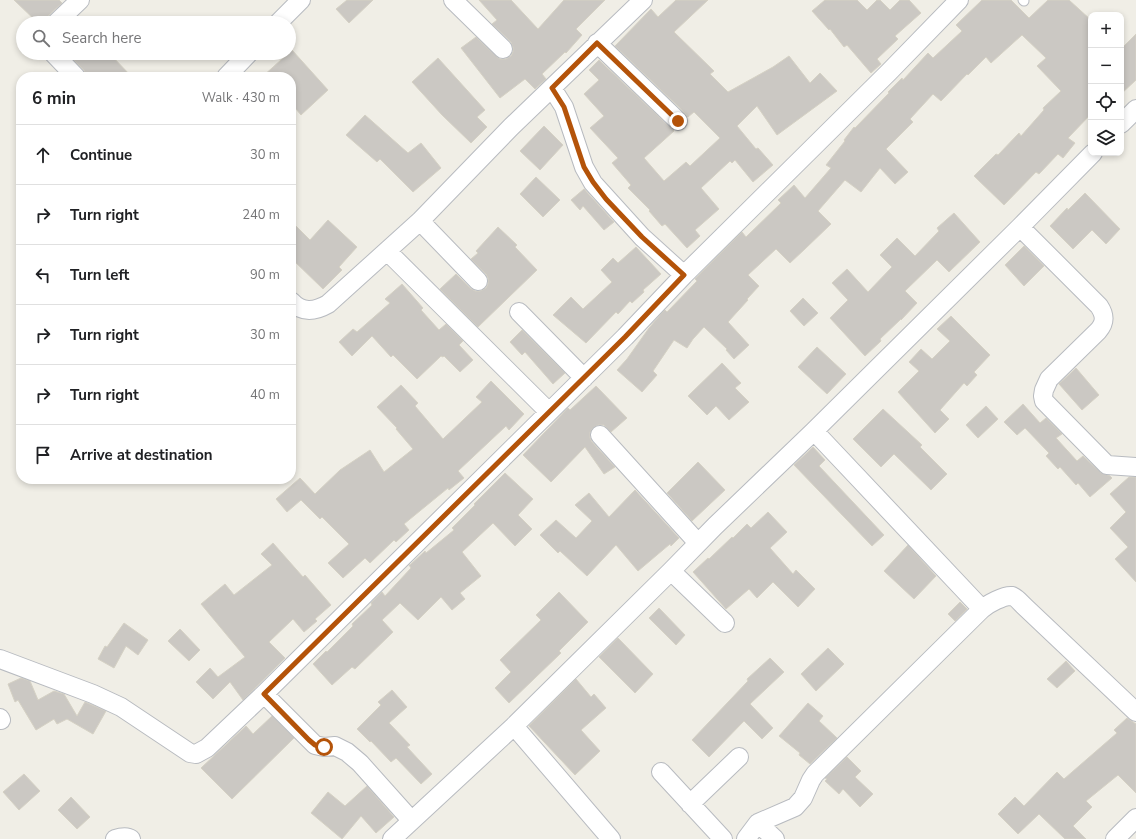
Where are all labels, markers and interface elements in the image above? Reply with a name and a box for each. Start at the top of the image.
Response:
map controls [1088,12,1124,156]
button: + [1088,12,1124,48]
search box [16,16,296,60]
icon: search [30,27,52,49]
text: Search here [62,28,142,48]
button: − [1088,48,1124,84]
button: locate [1088,84,1124,120]
text: 6 min [32,87,76,110]
text: Walk · 430 m [202,89,280,107]
route end [669,112,687,130]
button: layers [1088,120,1124,156]
icon: ahead [32,144,54,166]
text: Continue [70,145,132,165]
text: 30 m [250,146,280,164]
icon: right [32,204,54,226]
text: Turn right [70,205,139,225]
text: 240 m [242,206,280,224]
icon: left [32,264,54,286]
text: Turn left [70,265,129,285]
text: 90 m [250,266,280,284]
icon: right [32,324,54,346]
text: Turn right [70,325,139,345]
text: 30 m [250,326,280,344]
icon: right [32,384,54,406]
text: Turn right [70,385,139,405]
text: 40 m [250,386,280,404]
icon: arrive [32,444,54,466]
text: Arrive at destination [70,445,213,465]
route start [315,738,333,756]

